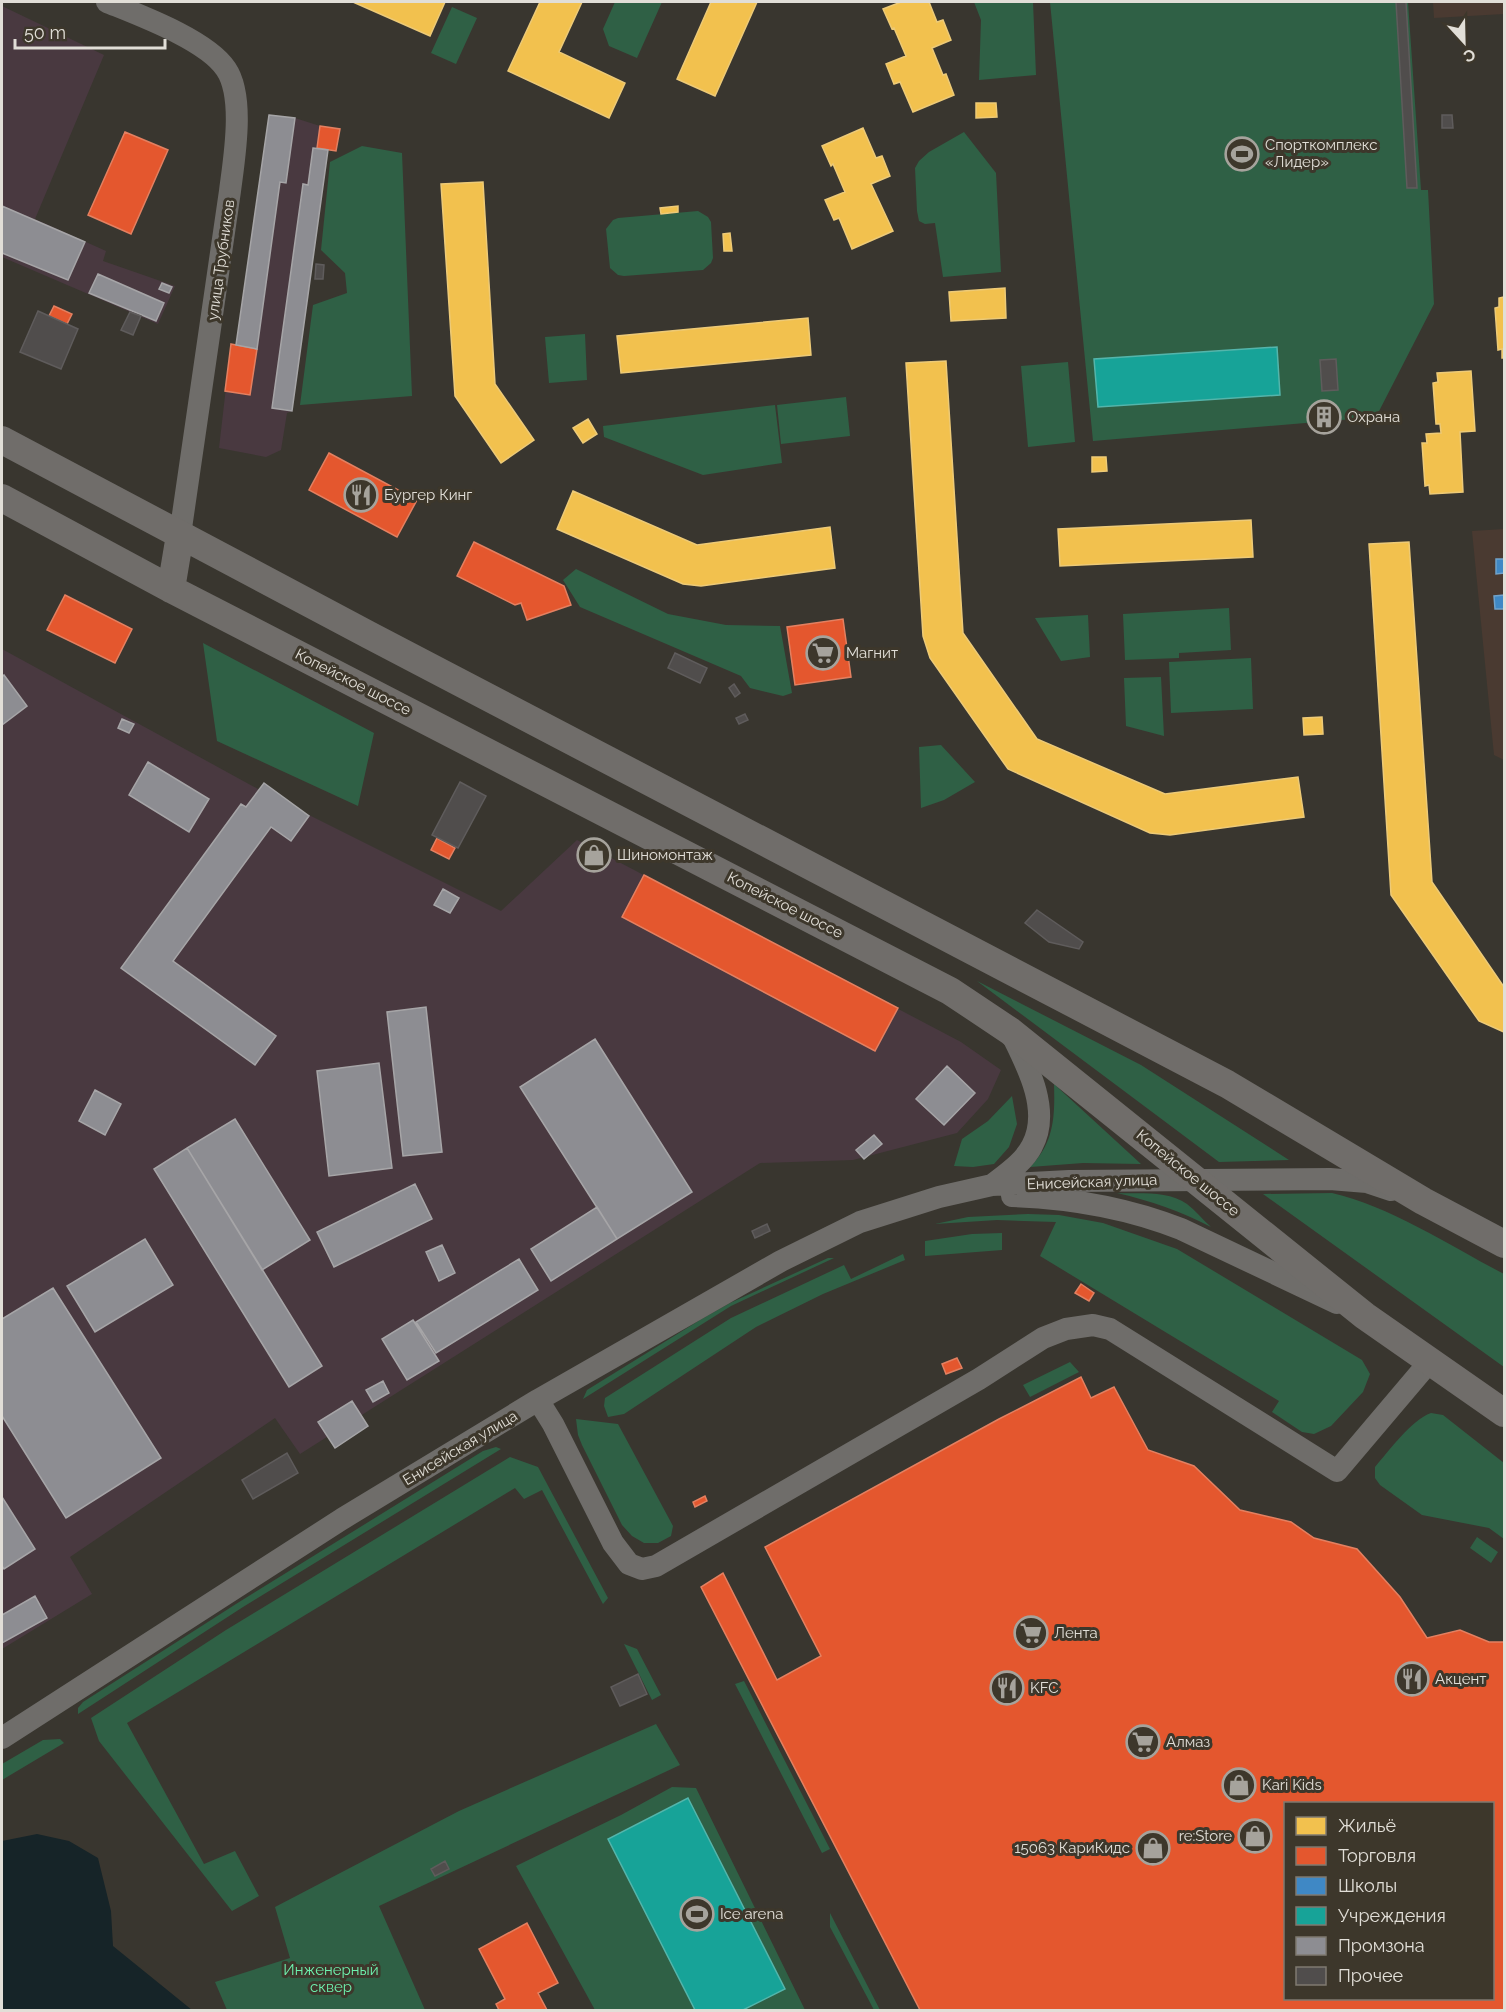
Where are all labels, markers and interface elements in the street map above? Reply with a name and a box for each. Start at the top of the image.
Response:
scale bar [15,12,165,50]
north arrow [1434,12,1494,72]
text: 50 m [24,22,66,43]
text: С [1461,45,1478,66]
sports icon: Спорткомплекс «Лидер» [1224,136,1260,172]
place label: Спорткомплекс «Лидер» [1265,136,1377,171]
street label: улица Трубников [204,198,238,322]
building icon: Охрана [1306,399,1342,435]
place label: Охрана [1347,408,1400,426]
restaurant icon: Бургер Кинг [343,477,379,513]
place label: Бургер Кинг [384,486,472,504]
supermarket icon: Магнит [805,635,841,671]
place label: Магнит [846,644,898,662]
street label: Копейское шоссе [292,645,414,719]
shop icon: Шиномонтаж [576,837,612,873]
place label: Шиномонтаж [617,846,713,864]
street label: Копейское шоссе [724,868,846,942]
street label: Копейское шоссе [1133,1126,1243,1220]
street label: Енисейская улица [1027,1171,1157,1193]
street label: Енисейская улица [399,1407,521,1489]
supermarket icon: Лента [1013,1615,1049,1651]
place label: Лента [1054,1624,1098,1642]
restaurant icon: Акцент [1394,1661,1430,1697]
restaurant icon: KFC [989,1670,1025,1706]
place label: Акцент [1435,1670,1486,1688]
place label: KFC [1030,1679,1059,1697]
supermarket icon: Алмаз [1125,1724,1161,1760]
place label: Алмаз [1166,1733,1210,1751]
shop icon: Kari Kids [1221,1767,1257,1803]
place label: Kari Kids [1262,1776,1322,1794]
legend [1284,1802,1494,2000]
text: Жильё [1338,1815,1396,1836]
shop icon: re:Store [1237,1818,1273,1854]
place label: re:Store [1179,1827,1232,1845]
shop icon: 15063 КариКидс [1135,1830,1171,1866]
place label: 15063 КариКидс [1014,1839,1130,1857]
text: Торговля [1338,1845,1416,1866]
text: Школы [1338,1875,1397,1896]
sports icon: Ice arena [679,1896,715,1932]
place label: Ice arena [720,1905,783,1923]
text: Учреждения [1338,1905,1446,1926]
text: Промзона [1338,1935,1425,1956]
park label: Инженерный сквер [283,1961,379,1996]
text: Прочее [1338,1965,1404,1986]

